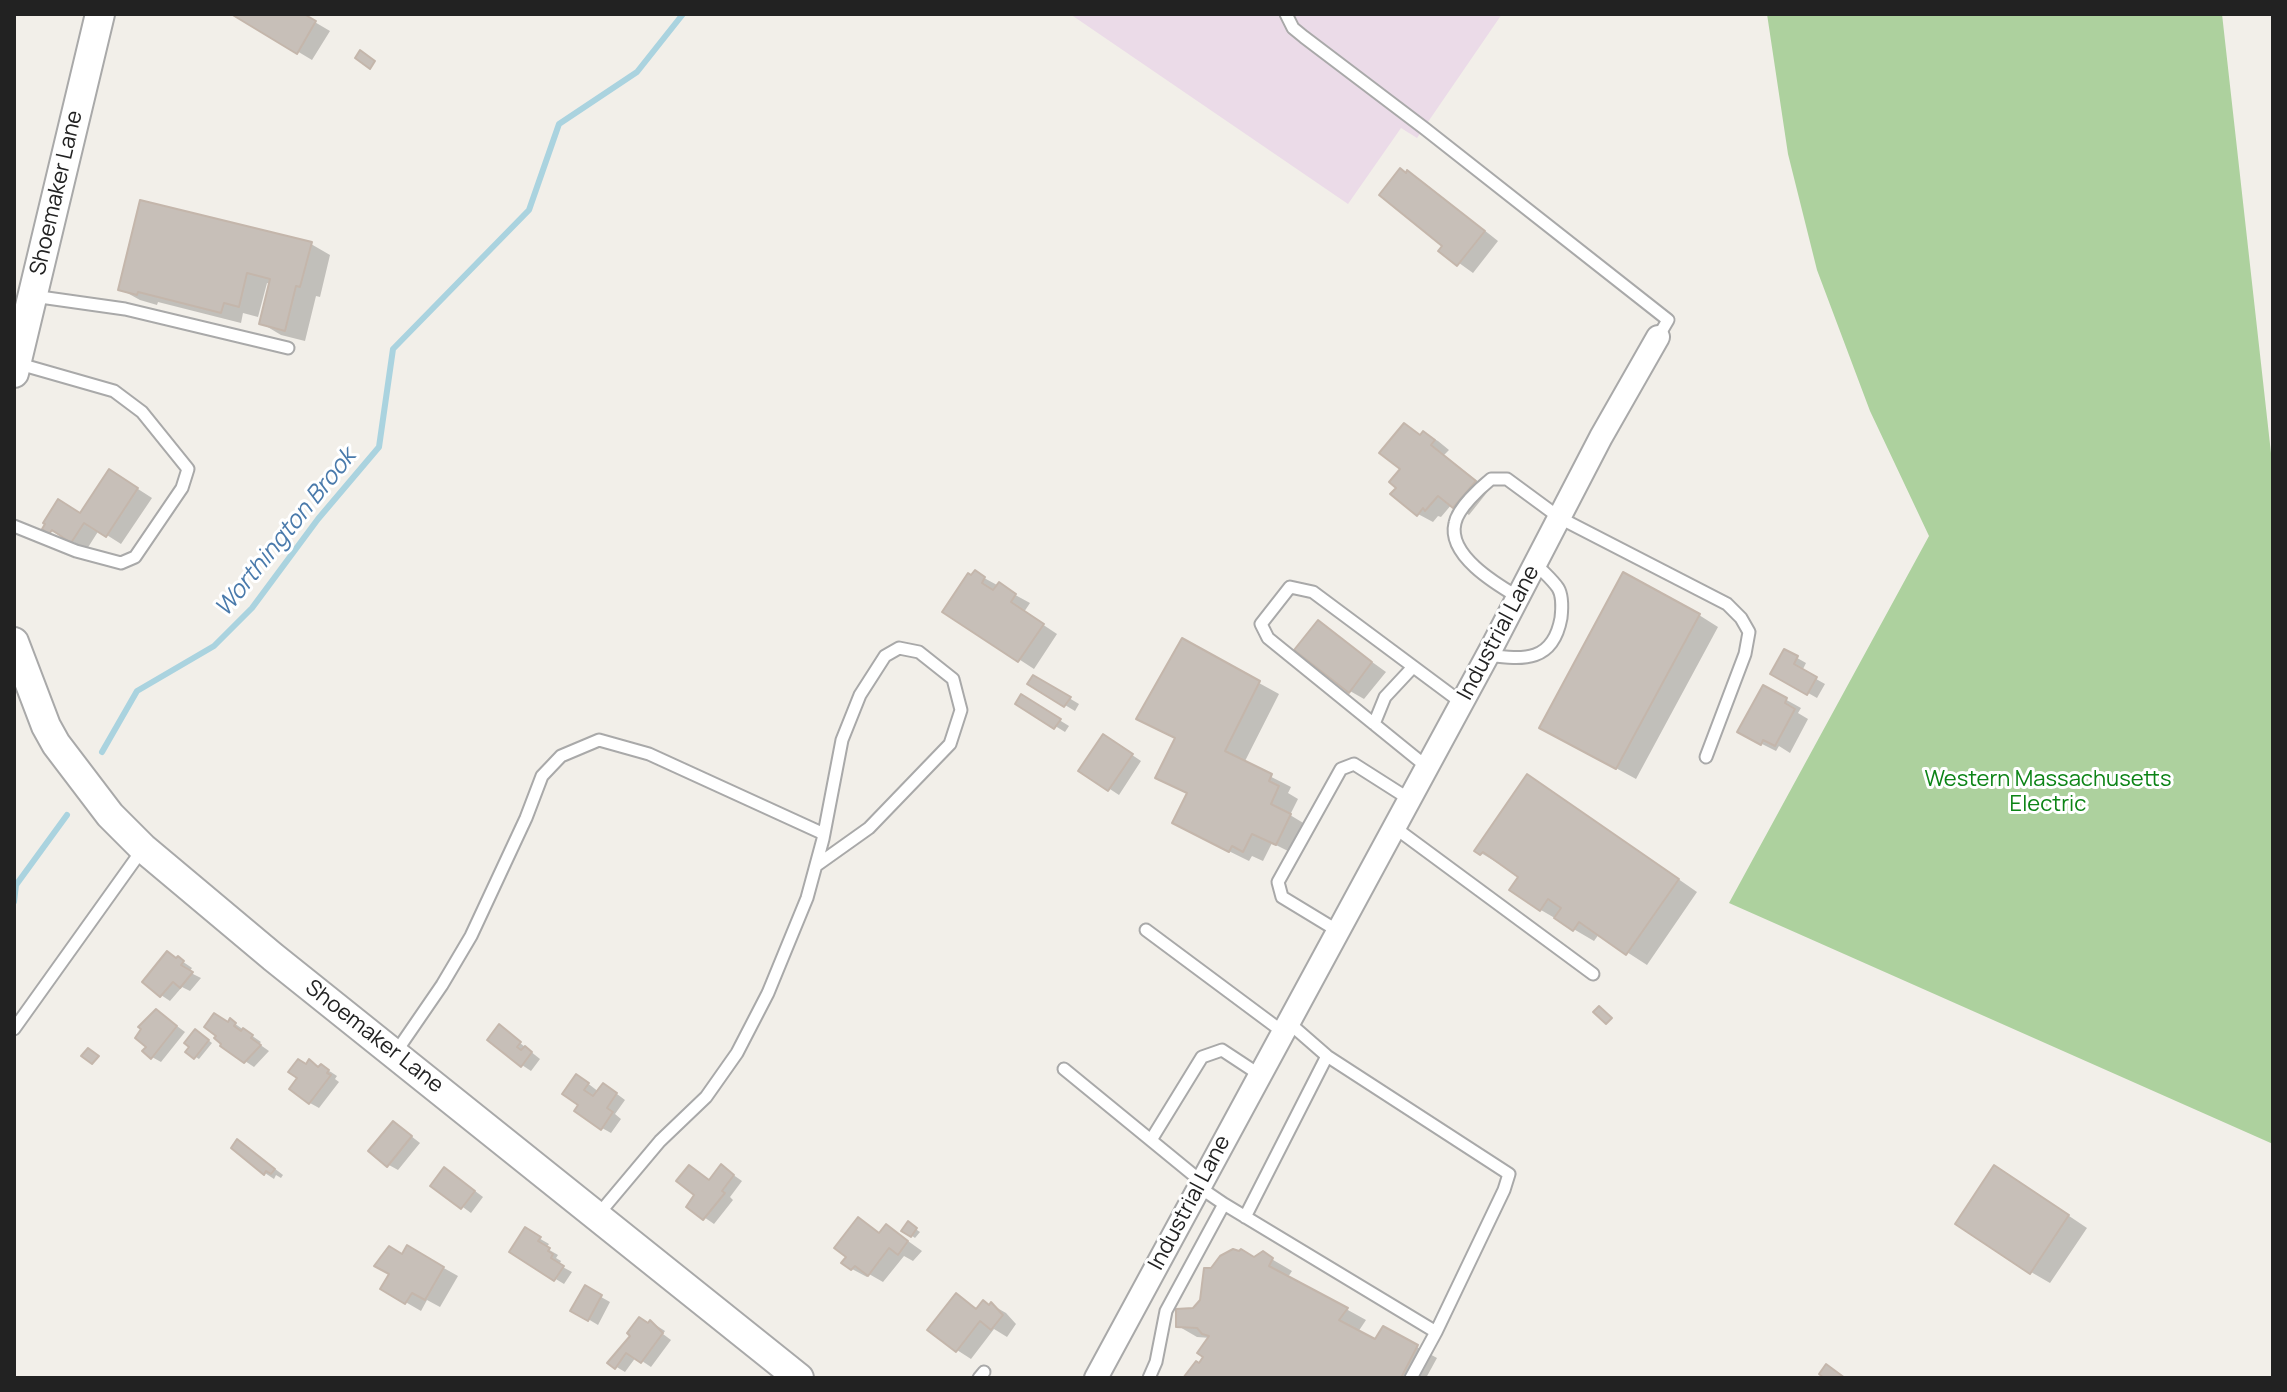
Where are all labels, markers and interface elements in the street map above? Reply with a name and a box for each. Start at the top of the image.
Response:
street label: Shoemaker Lane [25,108,89,278]
water label: Worthington Brook [209,443,363,623]
street label: Industrial Lane [1452,561,1546,705]
park label: Western Massachusetts Electric [1925,767,2171,818]
street label: Shoemaker Lane [300,975,448,1099]
street label: Industrial Lane [1143,1131,1237,1275]

